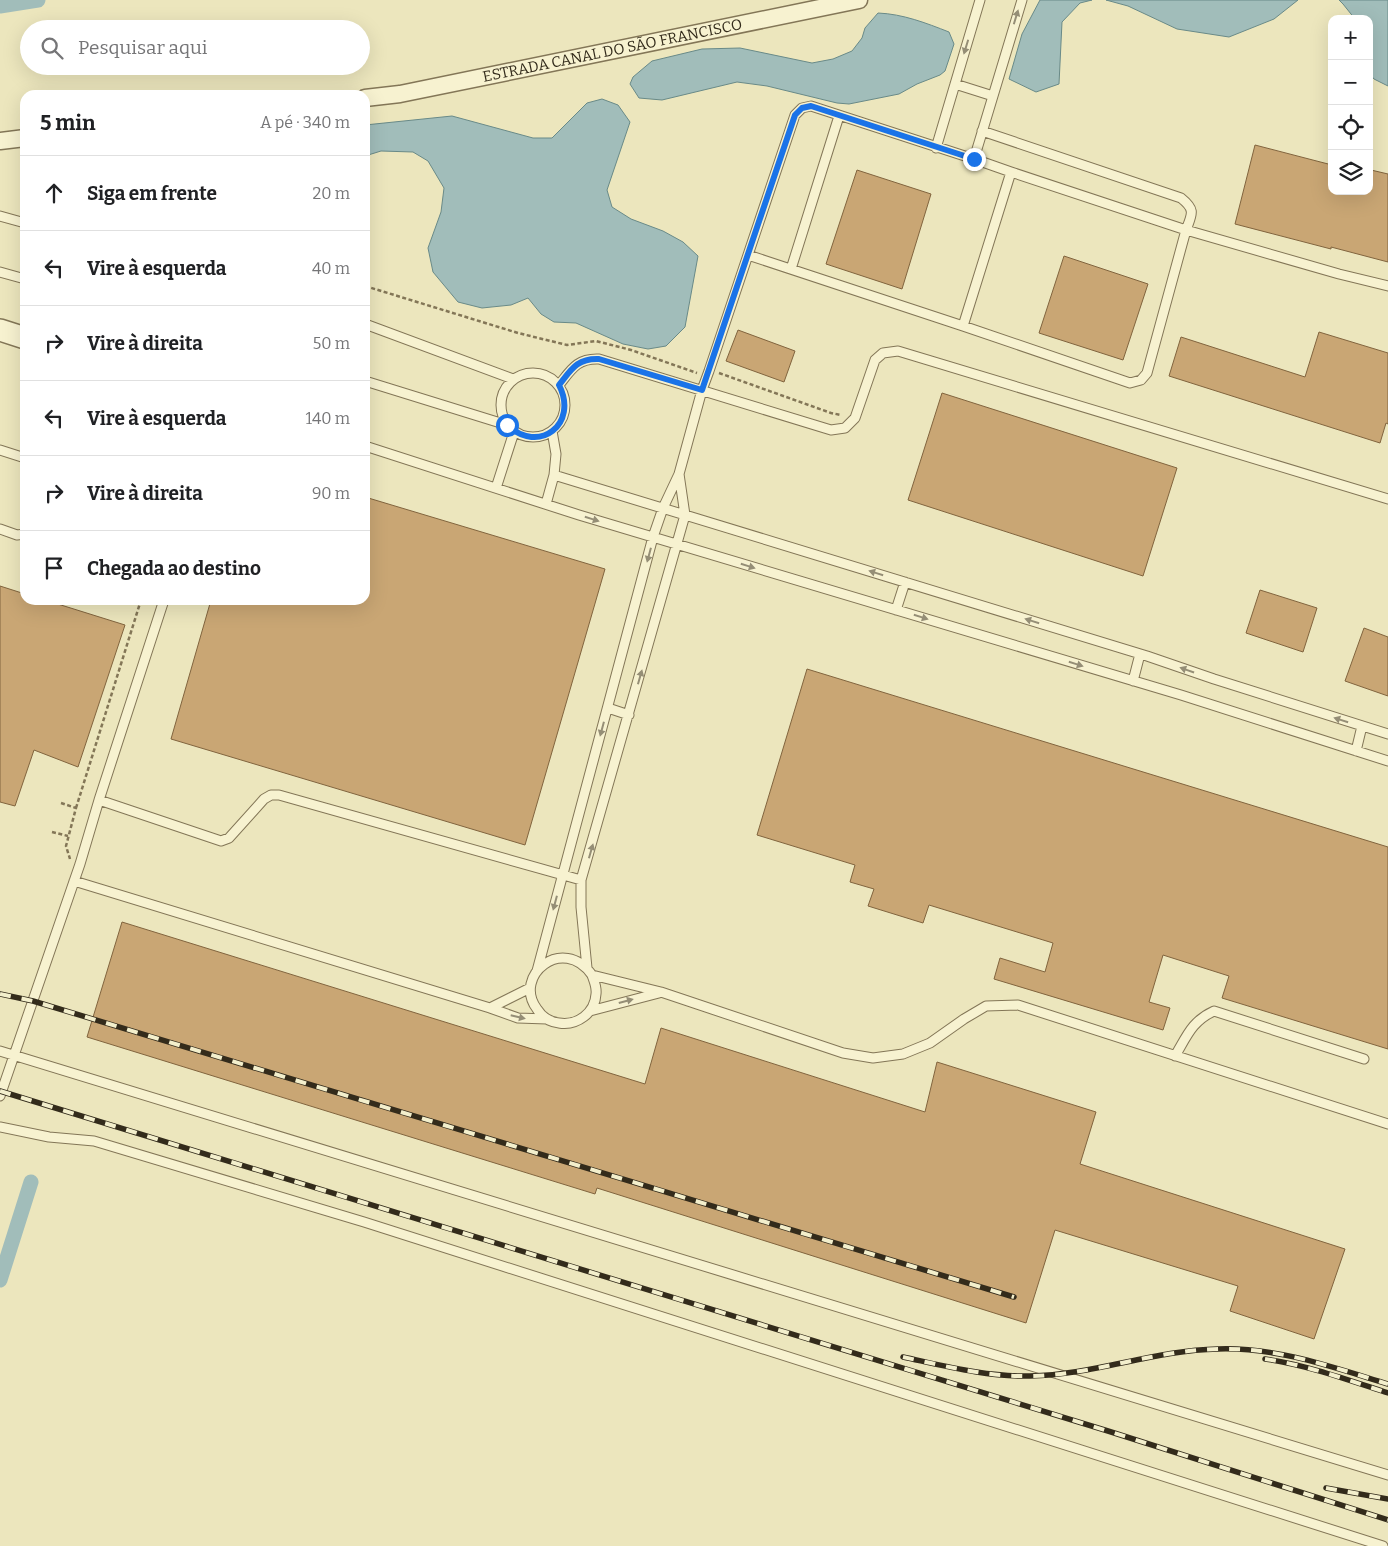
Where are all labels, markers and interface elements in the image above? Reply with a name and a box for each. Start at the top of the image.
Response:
one-way arrow [1013,10,1021,25]
street label: ESTRADA CANAL DO SÃO FRANCISCO [481,15,744,86]
map controls [1328,15,1373,195]
button: + [1328,15,1373,60]
search box [20,20,370,75]
icon: search [38,34,66,62]
text: Pesquisar aqui [78,36,207,59]
one-way arrow [962,39,970,54]
button: − [1328,60,1373,105]
button: locate [1328,105,1373,150]
text: 5 min [40,110,96,136]
text: A pé · 340 m [260,113,350,132]
route end [963,148,986,171]
button: layers [1328,150,1373,195]
icon: ahead [40,179,68,207]
text: Siga em frente [87,182,217,205]
text: 20 m [313,184,350,203]
icon: left [40,254,68,282]
text: Vire à esquerda [87,257,226,280]
text: 40 m [312,259,350,278]
icon: right [40,329,68,357]
text: Vire à direita [87,332,203,355]
text: 50 m [313,334,350,353]
icon: left [40,404,68,432]
text: Vire à esquerda [87,407,226,430]
text: 140 m [305,409,350,428]
route start [496,414,519,437]
icon: right [40,479,68,507]
text: Vire à direita [87,482,203,505]
text: 90 m [312,484,350,503]
one-way arrow [585,515,600,523]
one-way arrow [644,548,652,563]
icon: arrive [40,554,68,582]
text: Chegada ao destino [87,557,261,580]
one-way arrow [741,562,756,570]
one-way arrow [869,569,884,577]
one-way arrow [913,613,928,621]
one-way arrow [1024,617,1039,625]
one-way arrow [1069,660,1084,668]
one-way arrow [1179,666,1194,673]
one-way arrow [636,670,644,685]
one-way arrow [1334,715,1349,723]
one-way arrow [598,721,606,736]
one-way arrow [587,843,595,858]
one-way arrow [551,895,559,910]
one-way arrow [618,997,633,1005]
one-way arrow [511,1013,526,1021]

